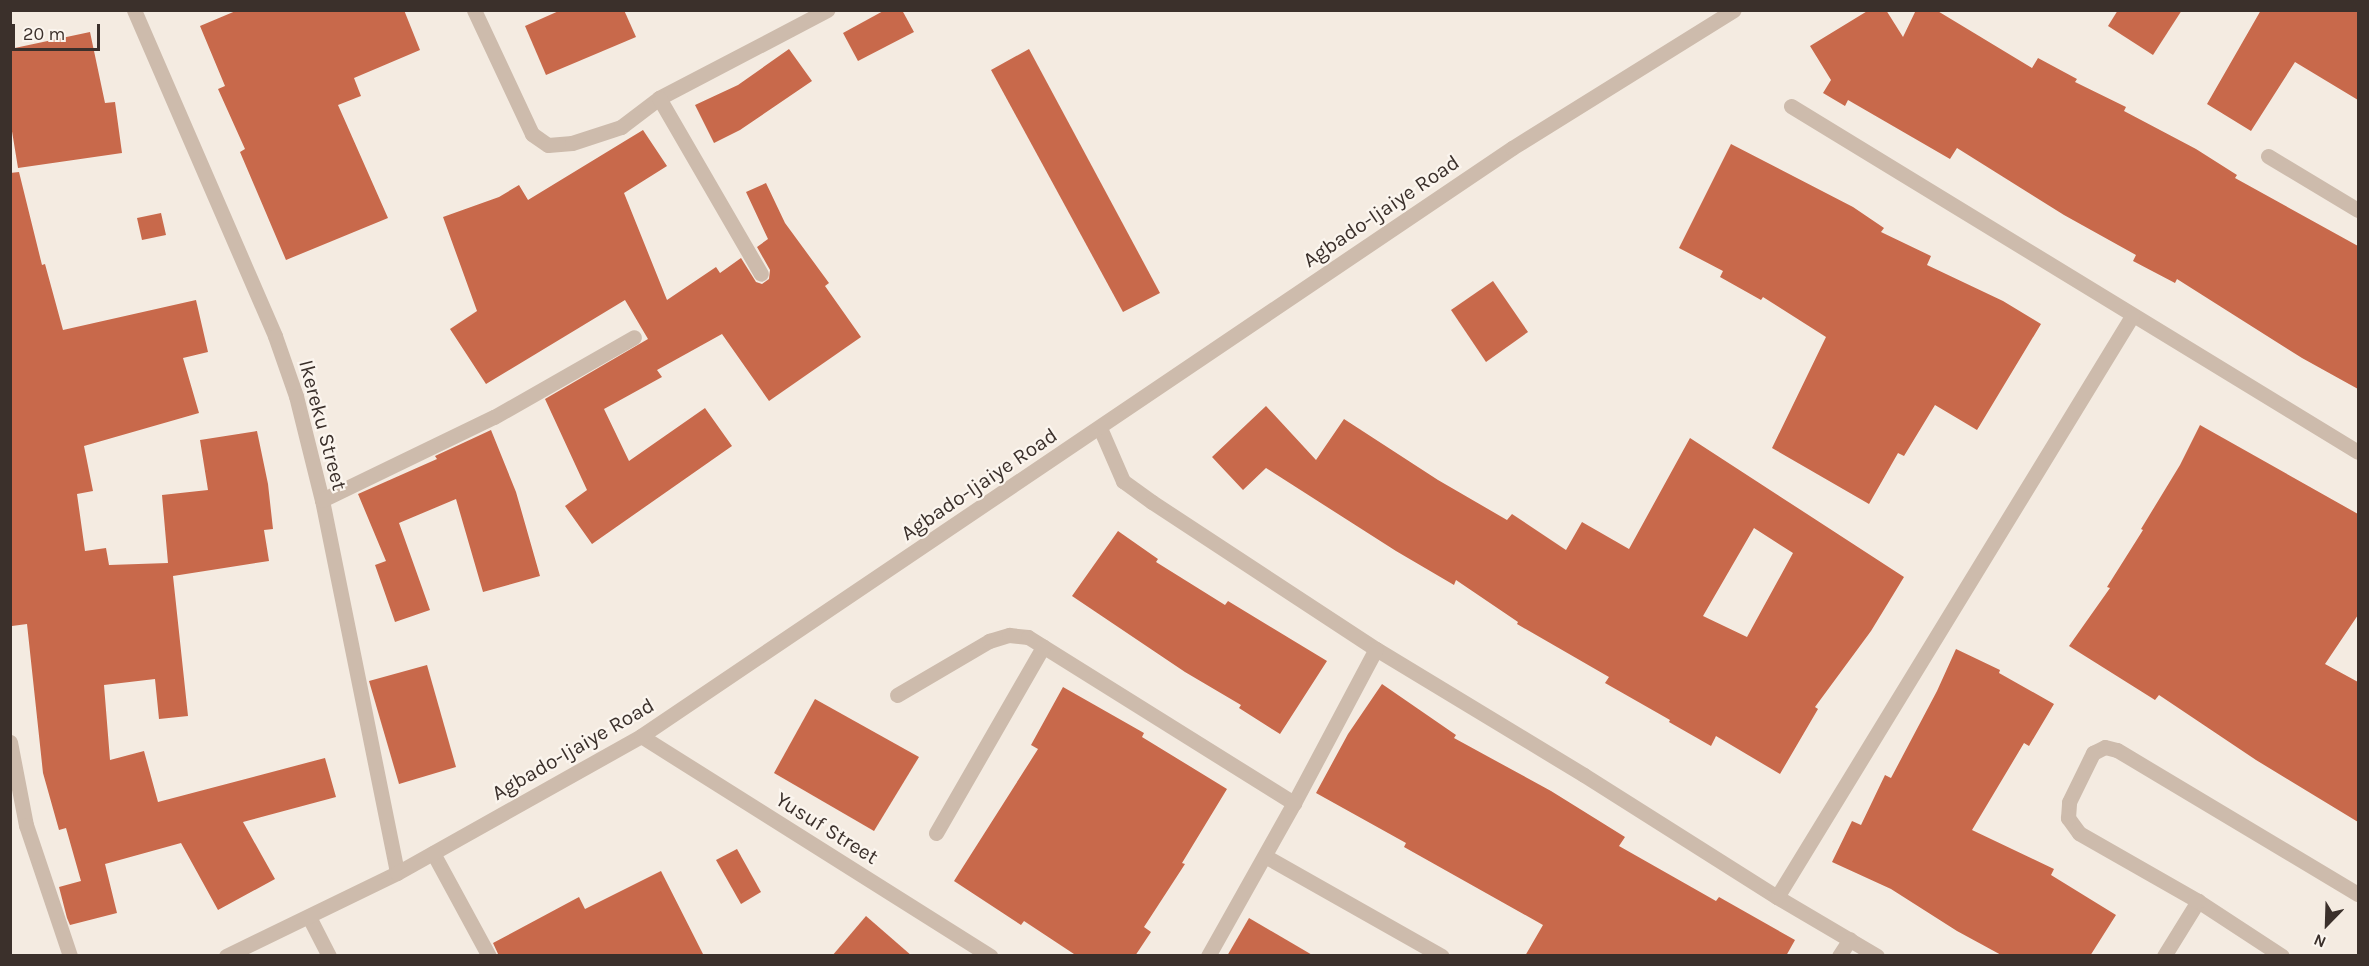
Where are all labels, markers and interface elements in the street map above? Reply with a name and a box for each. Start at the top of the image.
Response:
scale bar [15,12,104,50]
text: 20 m [23,23,65,45]
street label: Agbado-Ijaiye Road [1298,149,1464,273]
street label: Ikereku Street [293,357,353,493]
street label: Agbado-Ijaiye Road [896,422,1062,546]
street label: Agbado-Ijaiye Road [487,692,659,806]
street label: Yusuf Street [771,786,883,870]
north arrow [2297,894,2357,954]
text: N [2311,930,2329,952]

